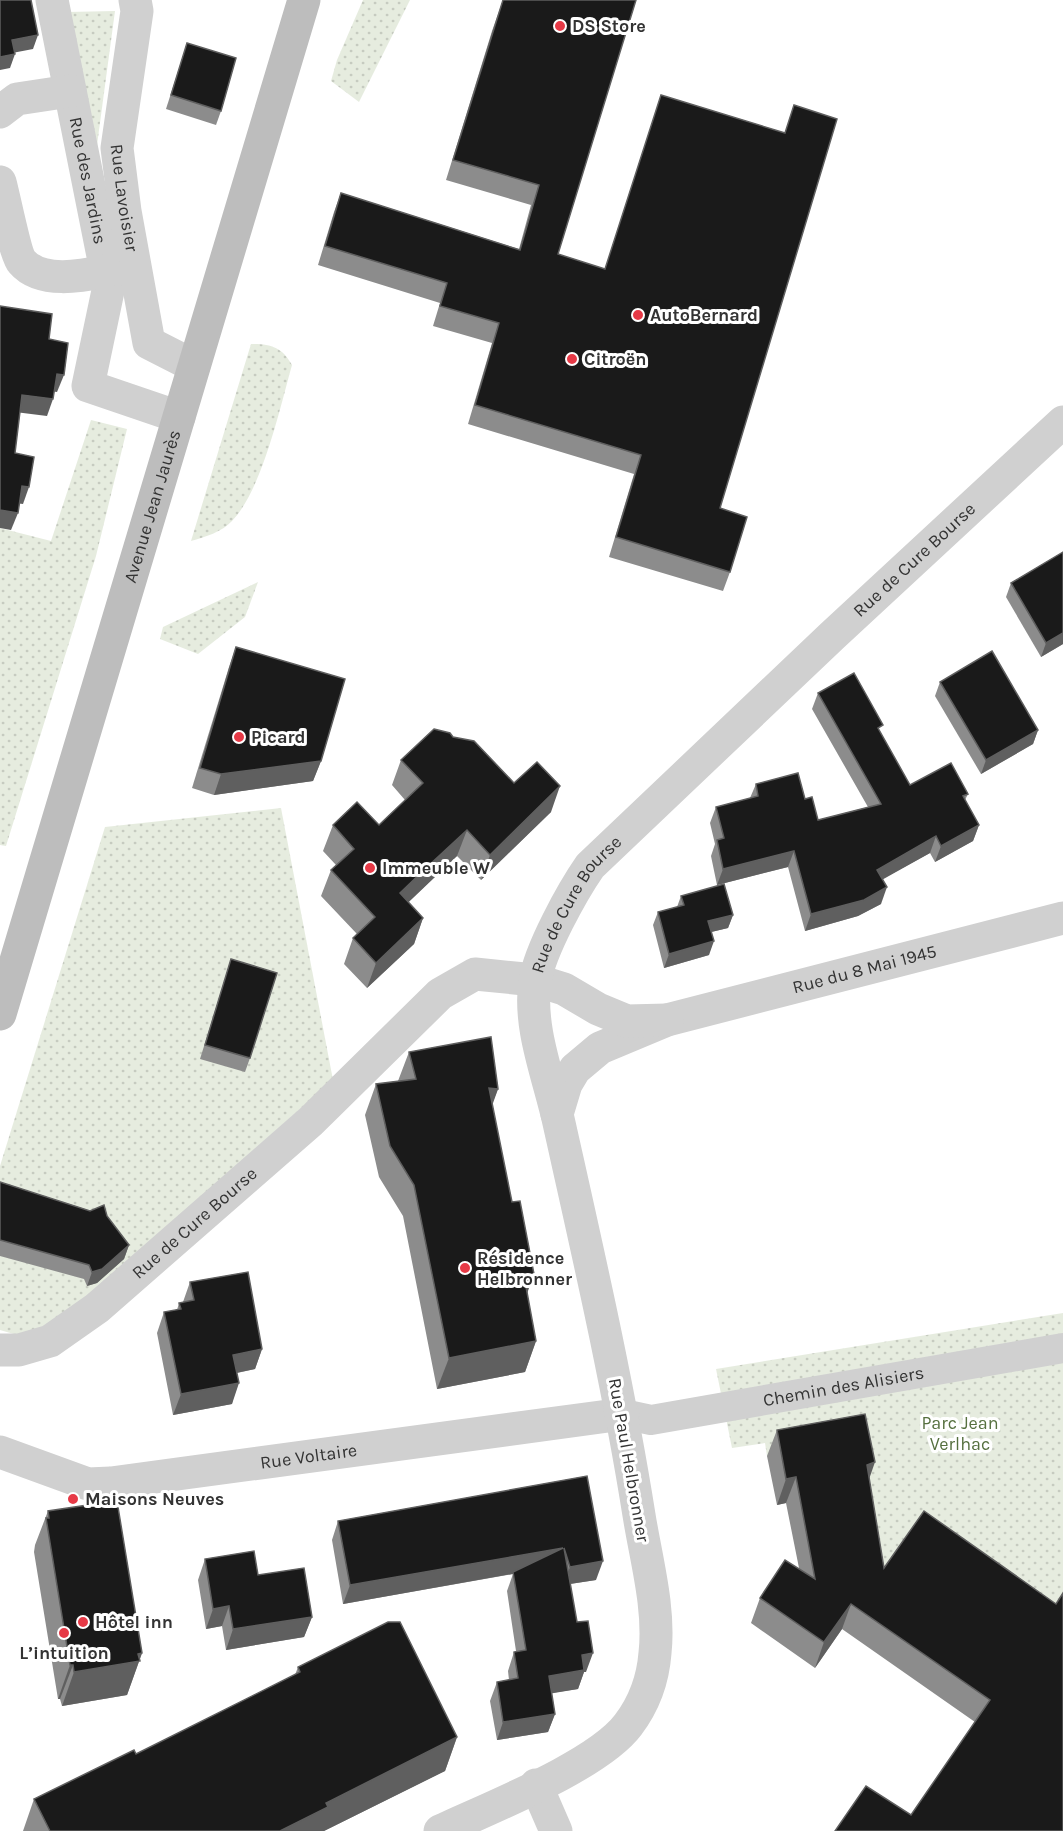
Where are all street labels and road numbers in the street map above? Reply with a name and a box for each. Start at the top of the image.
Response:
street label: Rue des Jardins [65,115,111,246]
street label: Rue Lavoisier [106,143,143,254]
street label: Avenue Jean Jaurès [119,427,185,585]
street label: Rue de Cure Bourse [849,498,980,622]
street label: Rue de Cure Bourse [526,831,626,976]
street label: Rue du 8 Mai 1945 [790,940,939,998]
street label: Rue de Cure Bourse [127,1162,261,1283]
street label: Chemin des Alisiers [761,1361,926,1411]
street label: Rue Paul Helbronner [604,1376,654,1544]
street label: Rue Voltaire [259,1439,358,1474]

